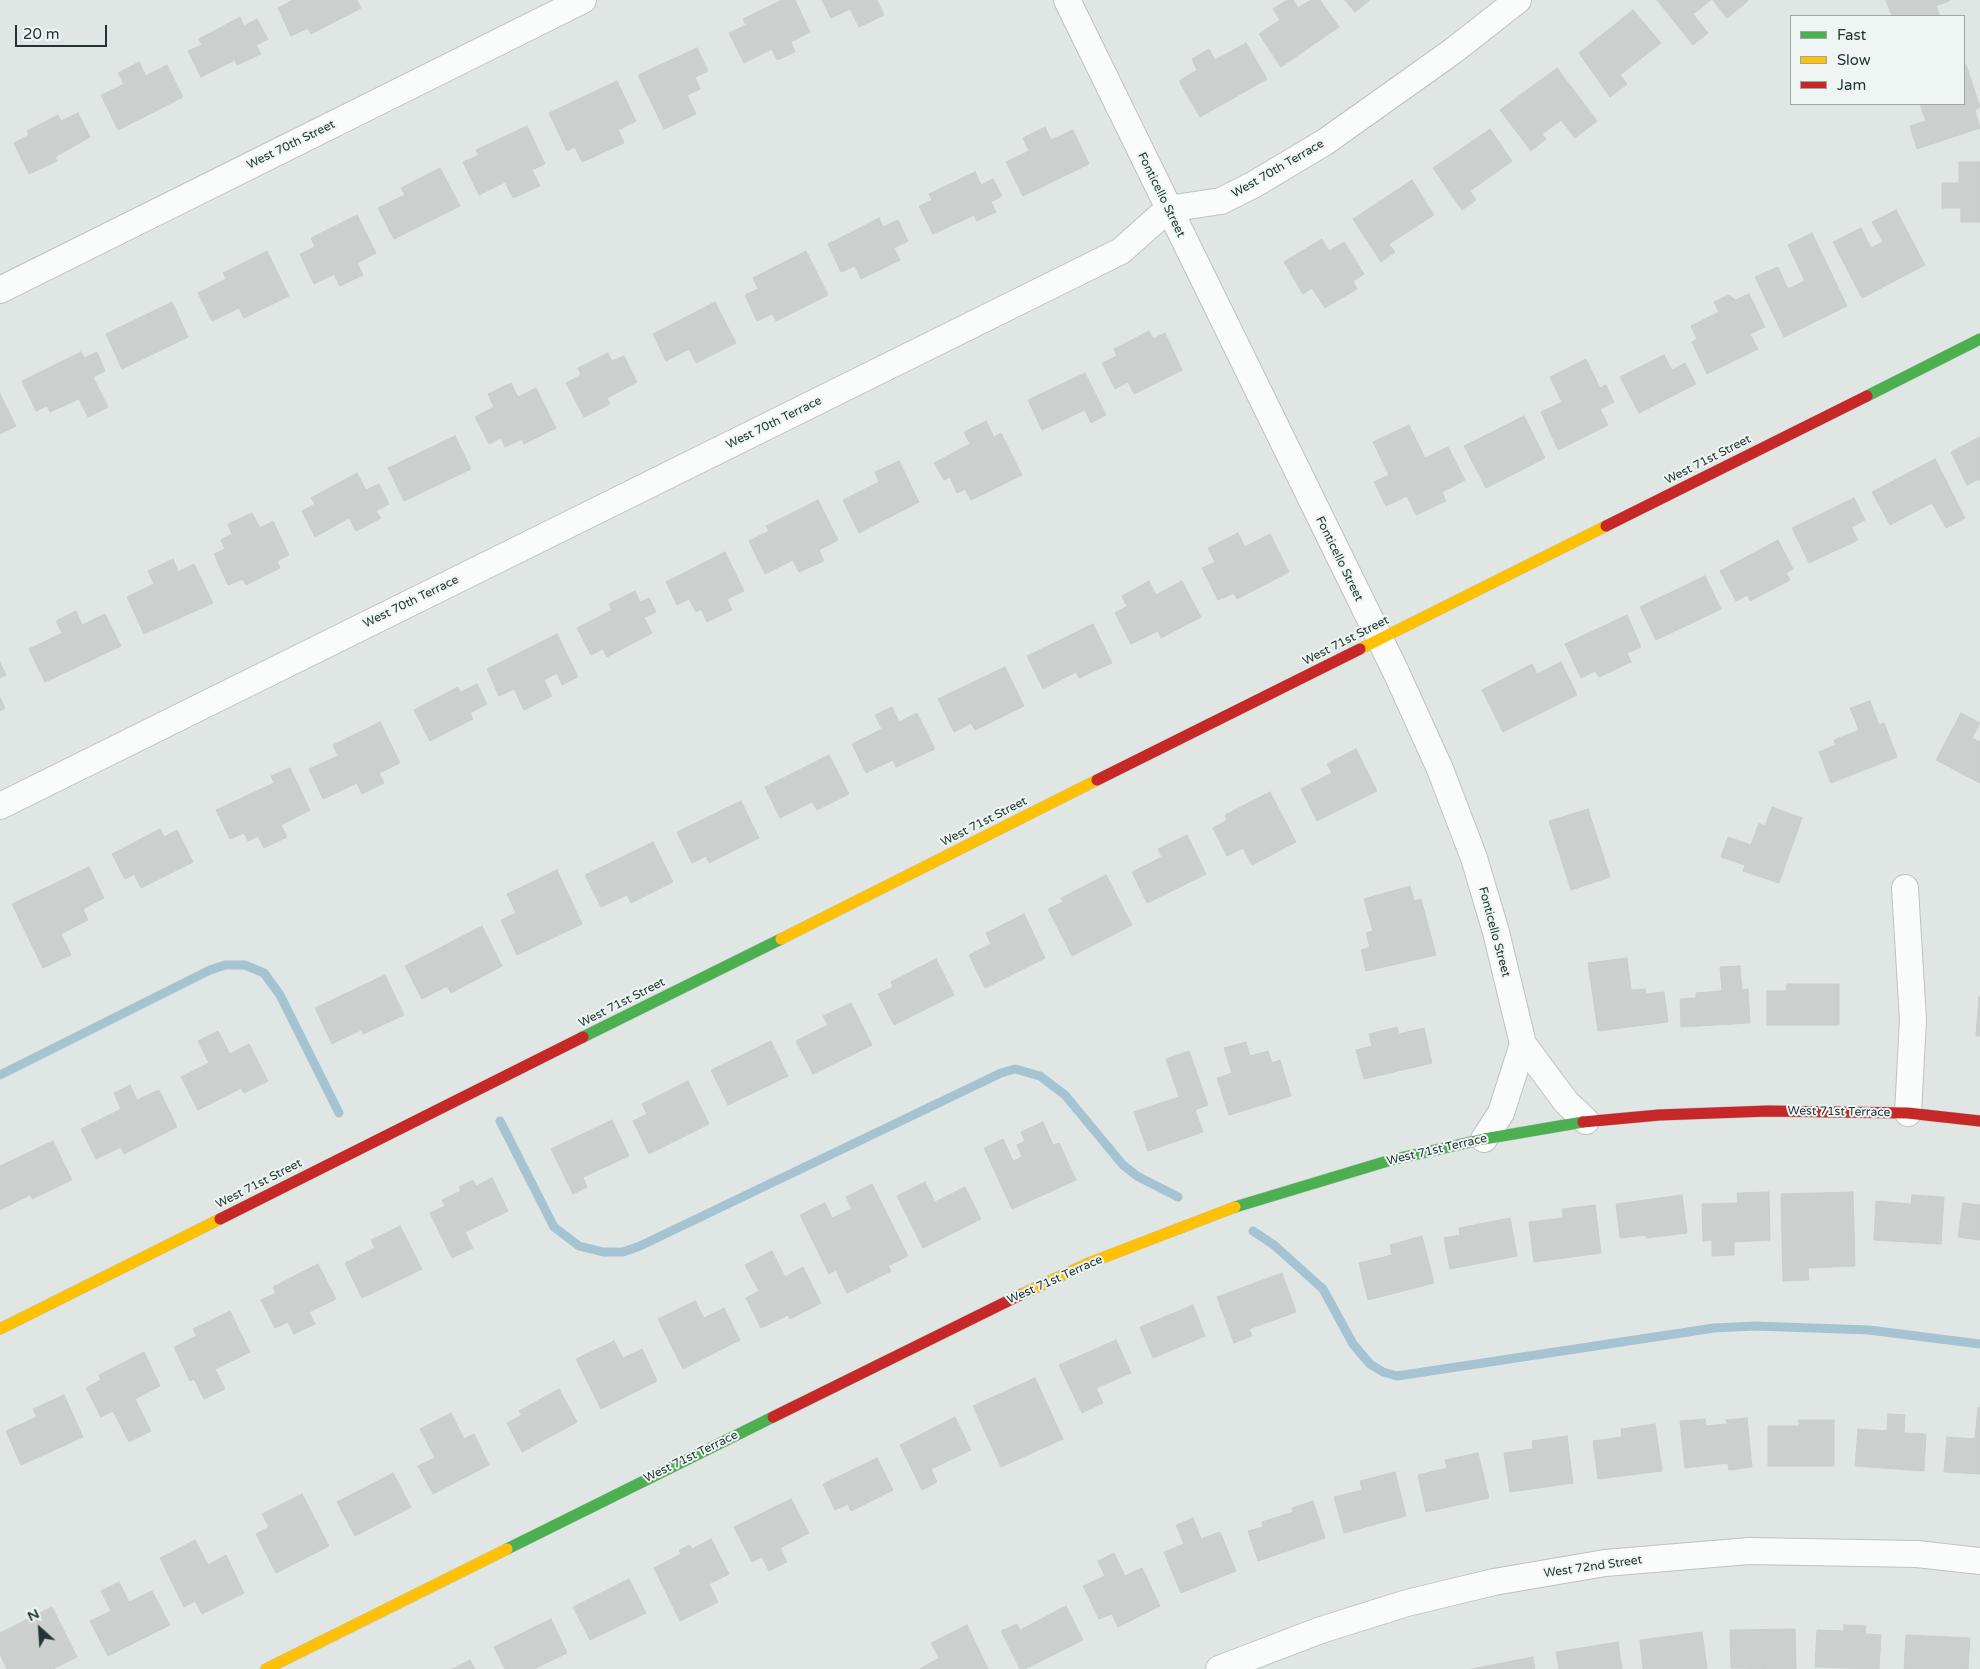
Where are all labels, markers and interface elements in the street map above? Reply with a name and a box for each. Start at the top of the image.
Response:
scale bar [18,15,110,47]
legend [1790,15,1965,105]
text: 20 m [23,25,60,43]
text: Fast [1837,26,1866,44]
text: Slow [1837,51,1871,69]
text: Jam [1837,76,1866,94]
street label: West 70th Street [245,117,337,173]
street label: West 70th Terrace [1229,137,1327,201]
street label: Fonticello Street [1134,150,1188,240]
street label: West 70th Terrace [724,394,824,452]
street label: West 71st Street [1663,432,1753,488]
street label: Fonticello Street [1312,514,1366,604]
street label: West 70th Terrace [361,573,461,631]
street label: West 71st Street [1301,613,1391,669]
street label: West 71st Street [939,794,1029,850]
street label: Fonticello Street [1475,885,1513,979]
street label: West 71st Street [577,975,667,1031]
street label: West 71st Terrace [1788,1104,1890,1120]
street label: West 71st Terrace [1385,1131,1489,1169]
street label: West 71st Street [214,1156,304,1212]
street label: West 71st Terrace [1005,1253,1105,1307]
street label: West 71st Terrace [642,1428,740,1486]
street label: West 72nd Street [1543,1553,1643,1581]
north arrow [15,1604,65,1654]
text: N [24,1605,42,1625]

